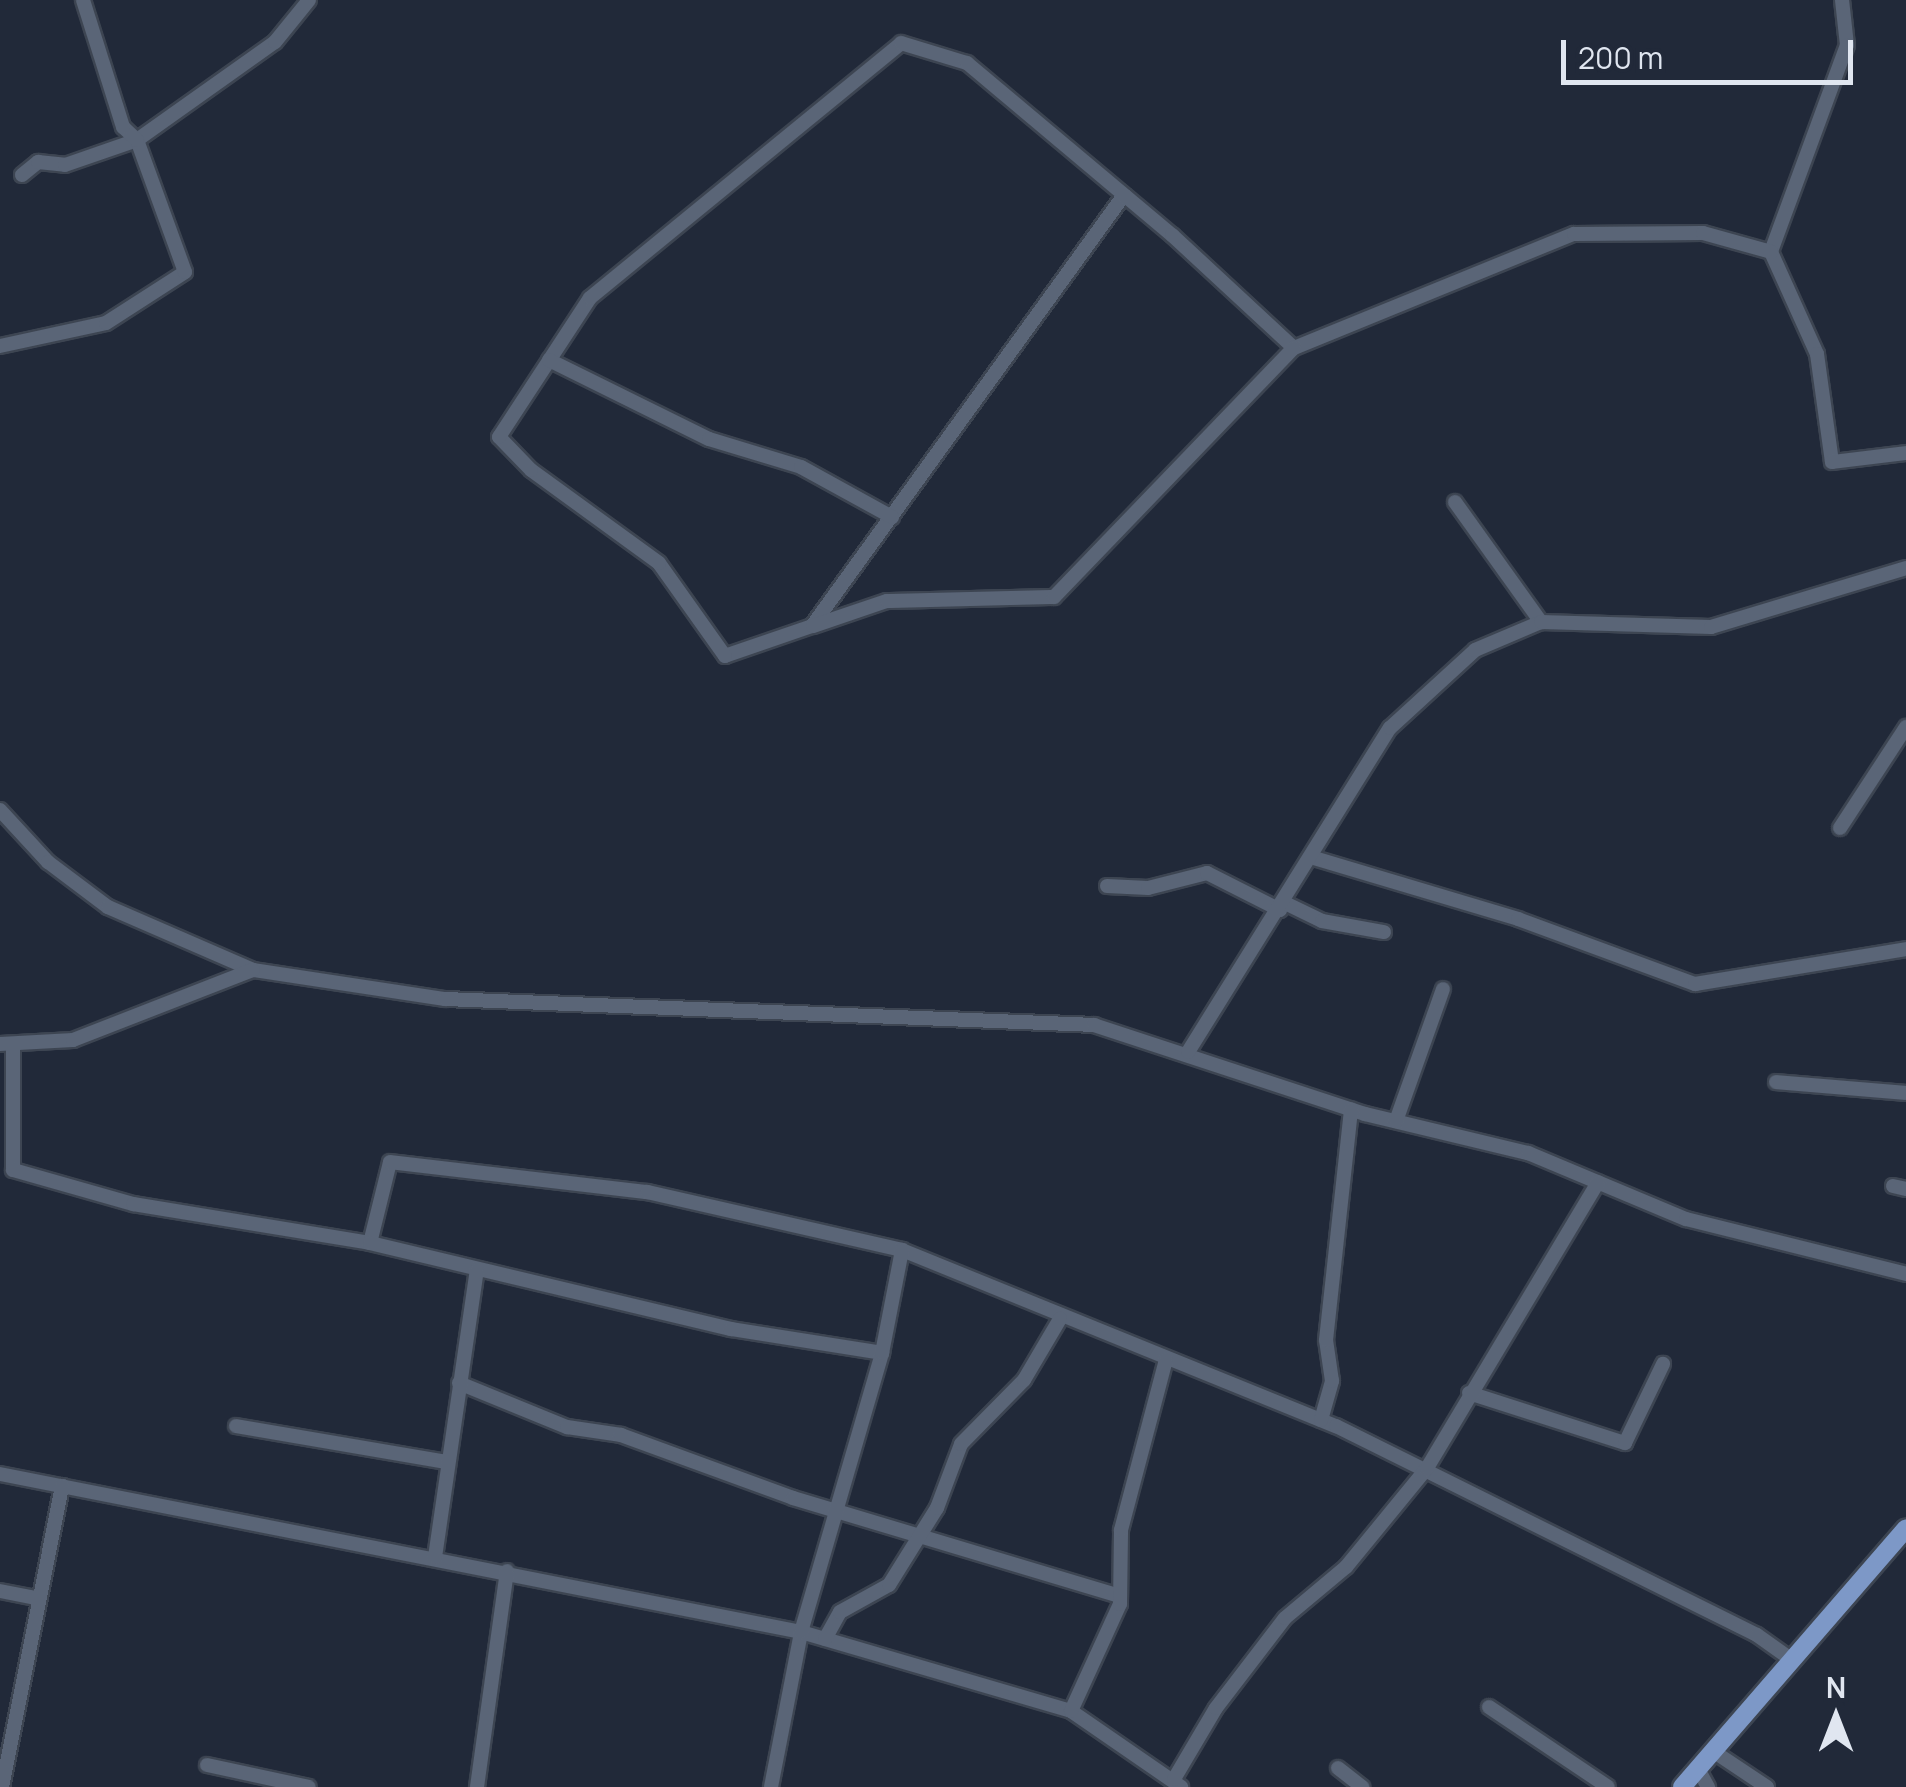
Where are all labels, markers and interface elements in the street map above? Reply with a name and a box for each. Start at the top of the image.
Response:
scale bar [1566,20,1858,82]
text: 200 m [1578,37,1663,78]
north arrow [1786,1667,1886,1767]
text: N [1826,1668,1846,1706]

